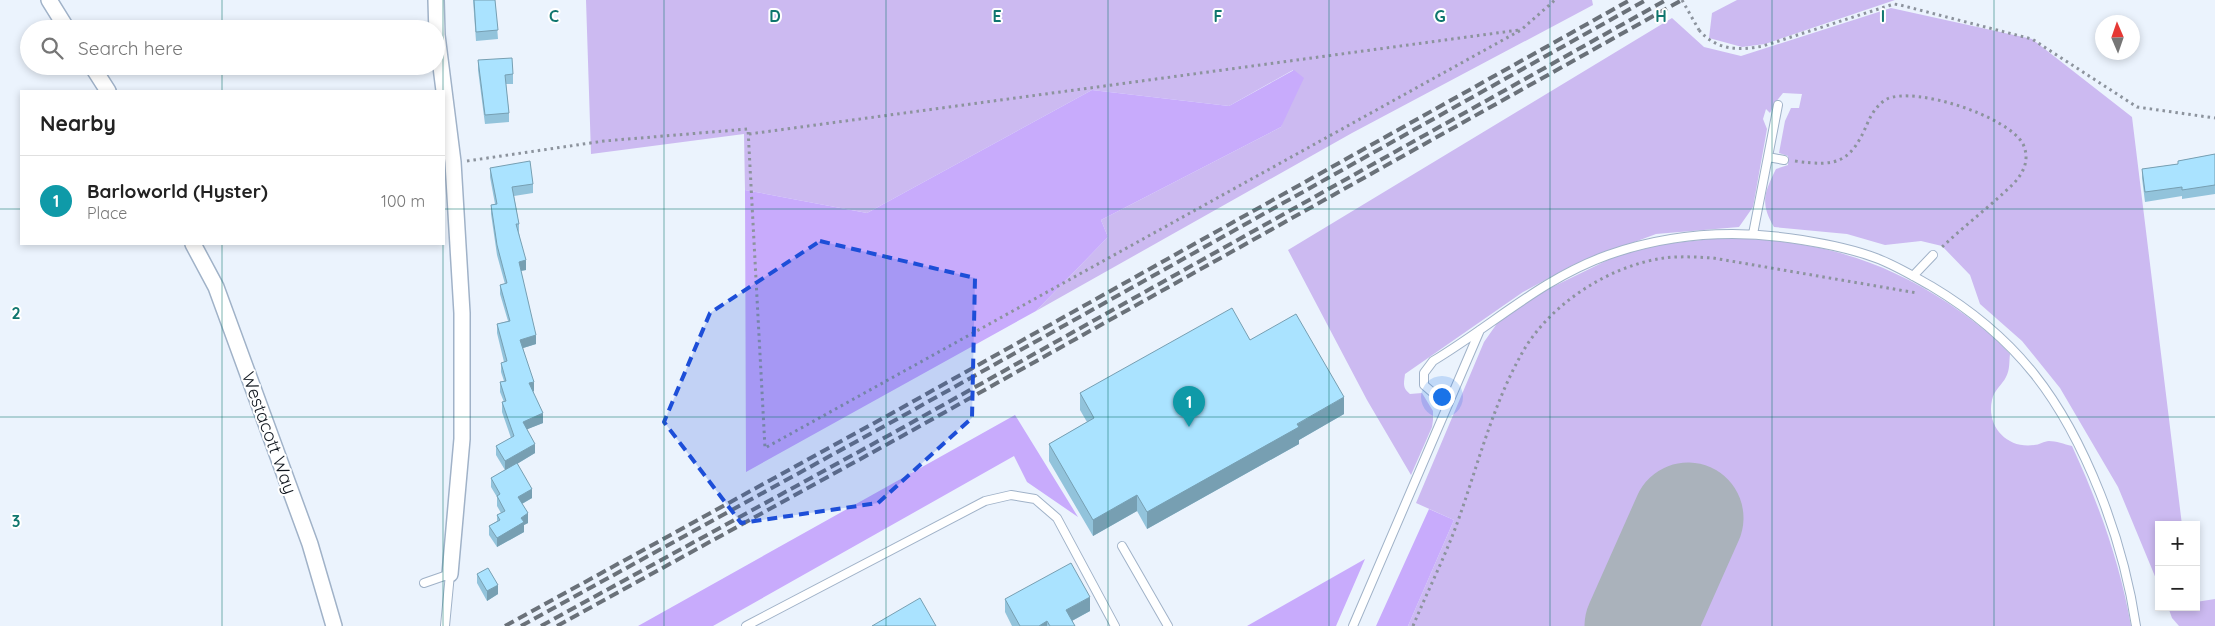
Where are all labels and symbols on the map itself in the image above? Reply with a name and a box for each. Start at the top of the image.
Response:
text: C [549,6,559,26]
text: D [769,6,781,26]
text: E [992,6,1002,26]
text: F [1214,6,1223,26]
text: G [1434,6,1446,26]
text: H [1655,6,1667,26]
text: I [1881,6,1885,26]
north arrow [2095,15,2140,60]
text: 2 [11,303,21,323]
street label: Westacott Way [237,369,302,497]
your location [1429,384,1455,410]
pin: 1 [1173,386,1205,427]
text: 3 [12,511,20,531]

